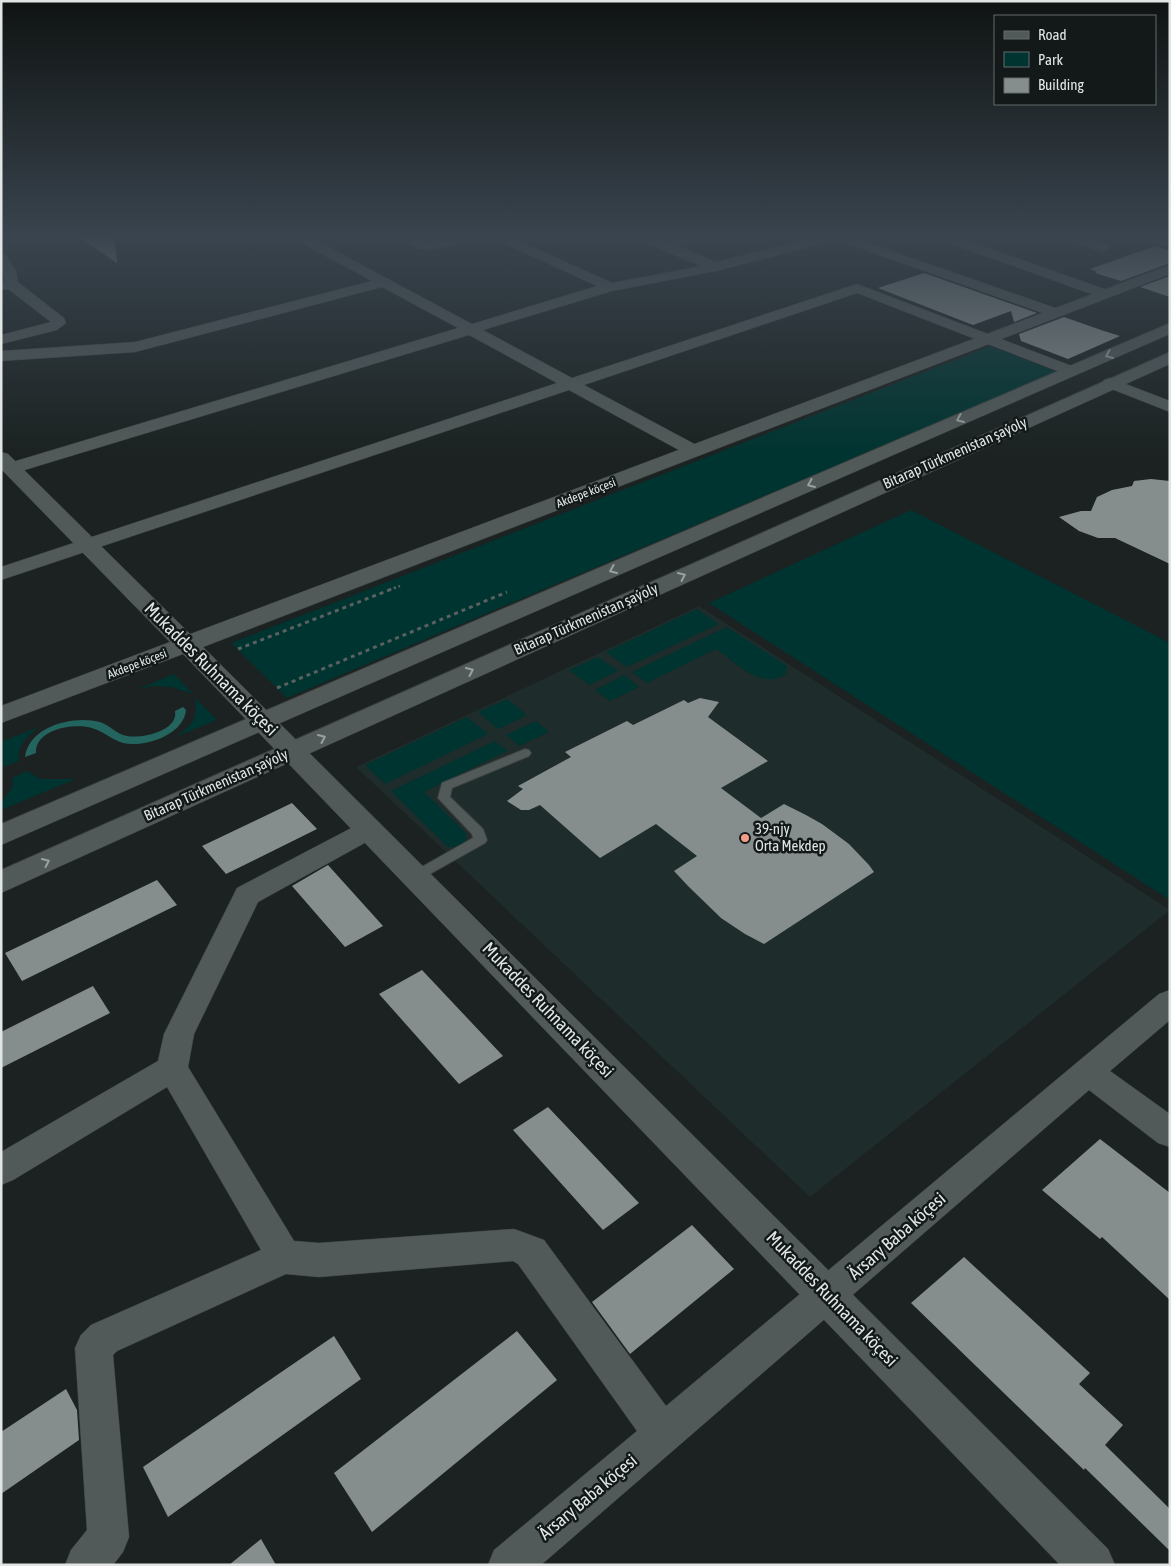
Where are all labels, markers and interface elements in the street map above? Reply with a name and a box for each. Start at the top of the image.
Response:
legend [994,15,1156,105]
text: Road [1038,26,1067,43]
text: Park [1038,51,1063,68]
text: Building [1038,76,1084,93]
one-way arrow [1105,348,1114,359]
street label: Bitarap Türkmenistan şaýoly [880,413,1029,492]
one-way arrow [956,413,965,424]
street label: Akdepe köçesi [554,475,618,511]
one-way arrow [807,478,816,488]
one-way arrow [610,564,618,574]
one-way arrow [677,572,686,583]
street label: Bitarap Türkmenistan şaýoly [511,579,660,658]
street label: Mukaddes Ruhnama köçesi [140,598,282,740]
street label: Akdepe köçesi [105,646,169,682]
one-way arrow [465,667,474,678]
one-way arrow [317,734,326,744]
street label: Bitarap Türkmenistan şaýoly [141,745,290,824]
place label: 39-njy Orta Mekdep [755,820,826,854]
marker: 39-njy Orta Mekdep [739,832,751,844]
one-way arrow [41,858,50,869]
street label: Mukaddes Ruhnama köçesi [478,938,618,1082]
street label: Ärsary Baba köçesi [844,1188,949,1283]
street label: Mukaddes Ruhnama köçesi [762,1227,902,1371]
street label: Ärsary Baba köçesi [534,1449,641,1544]

